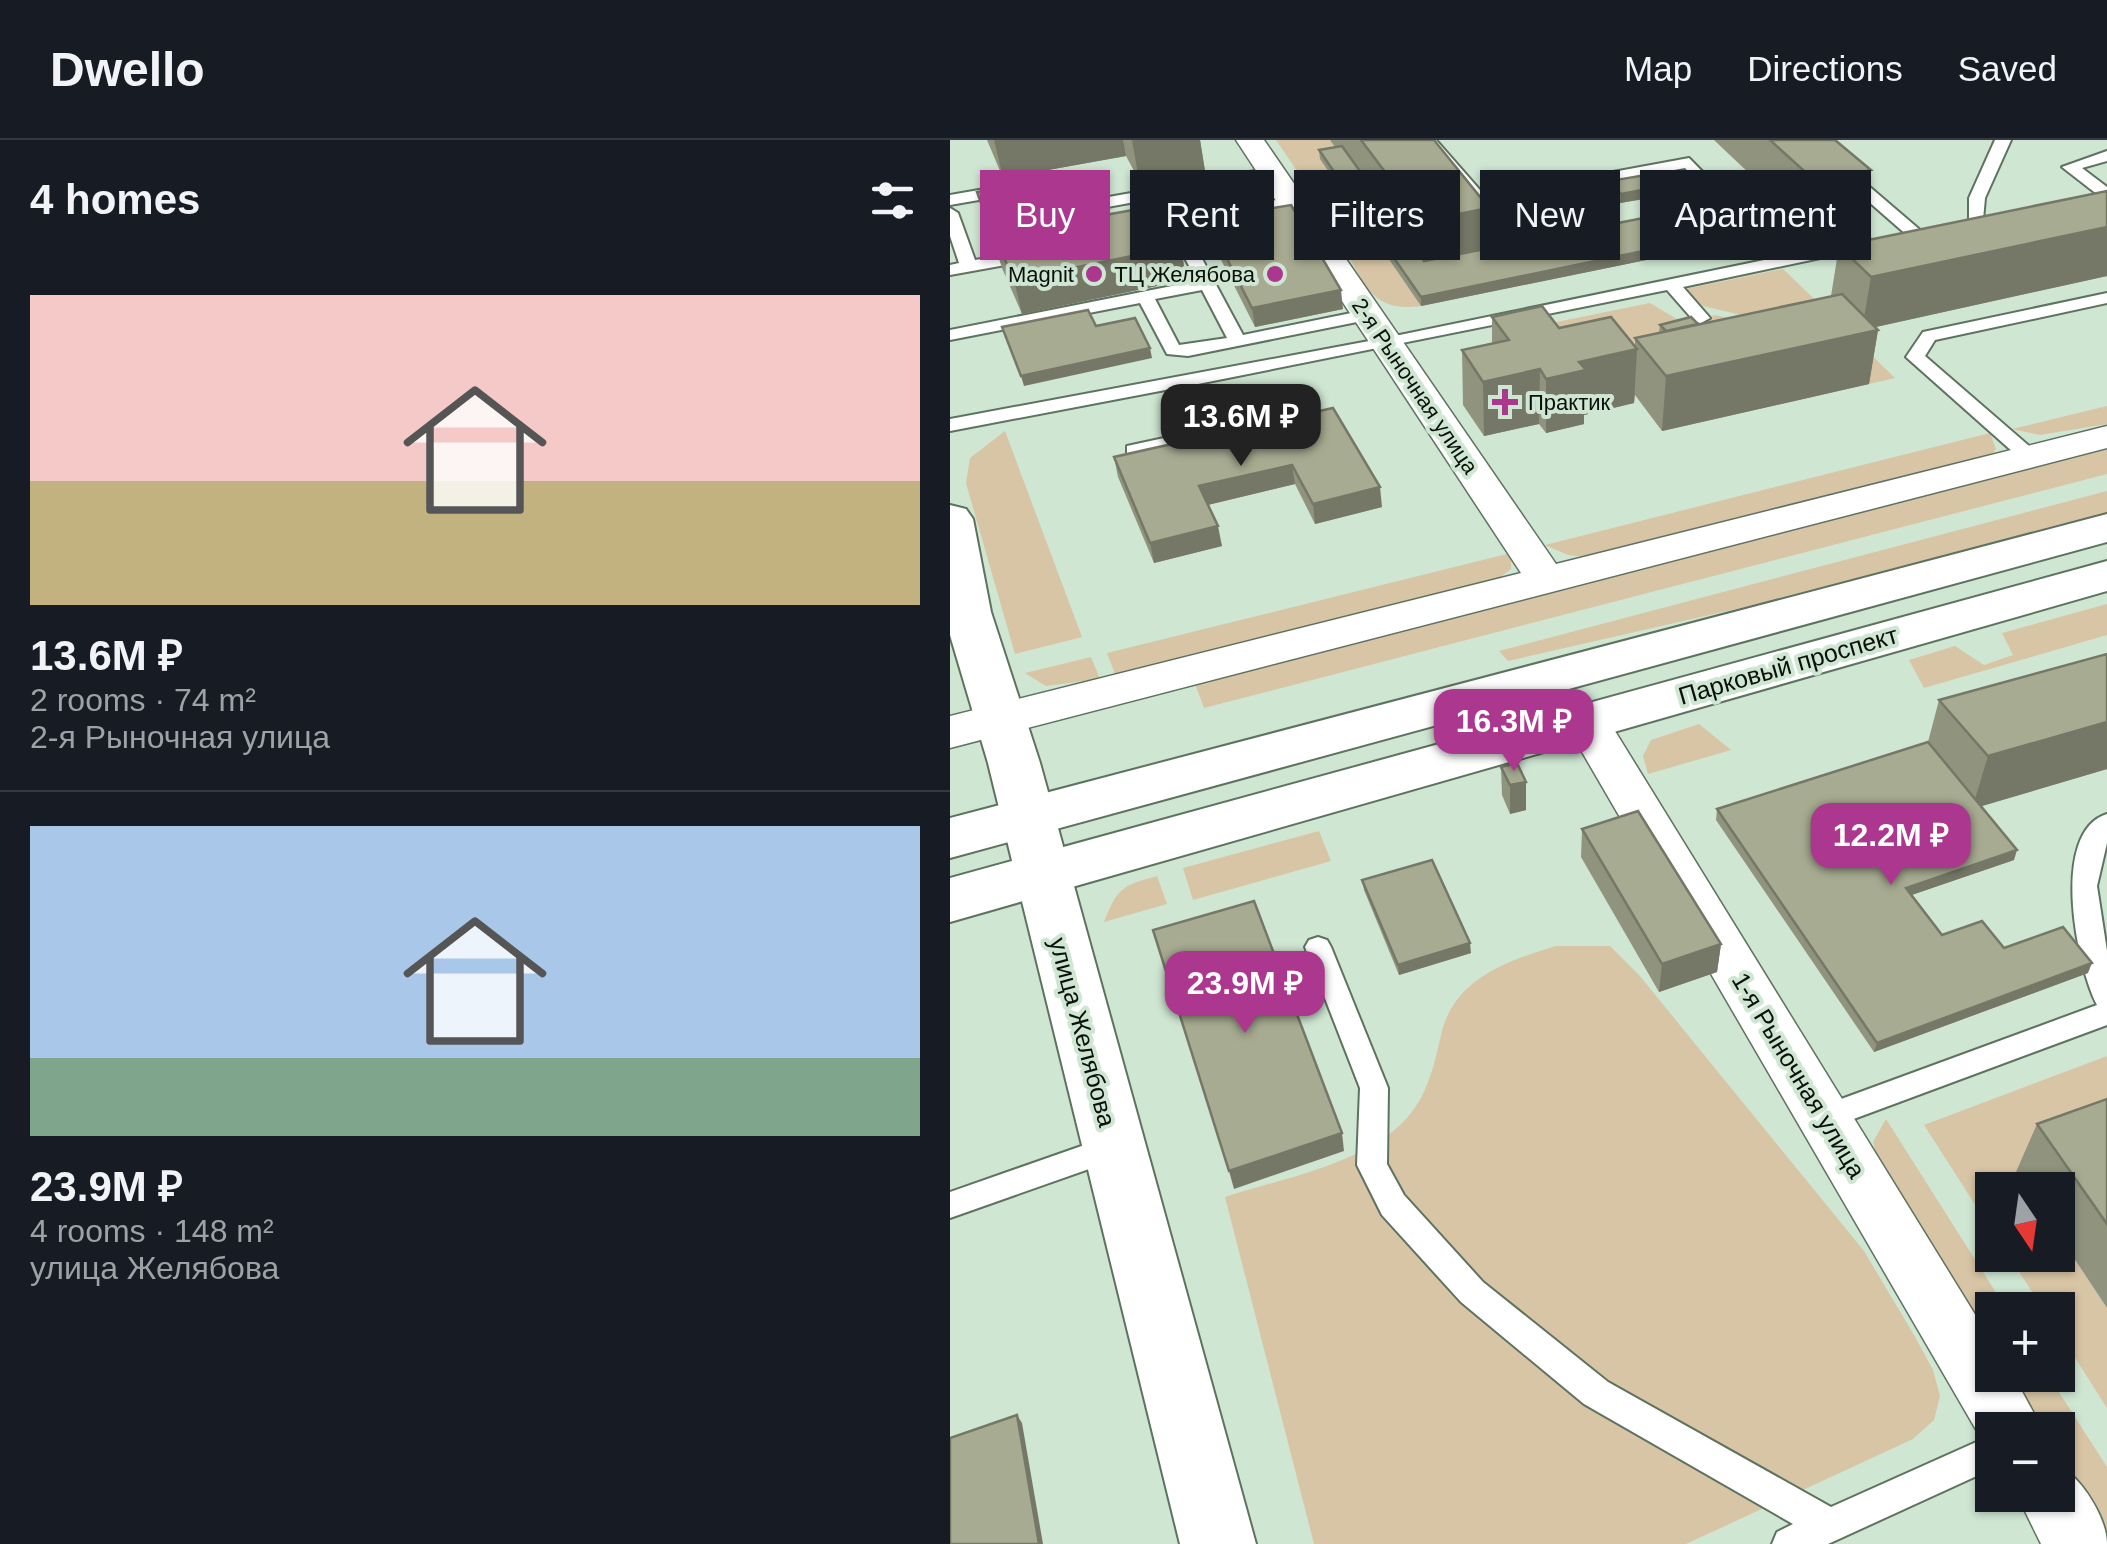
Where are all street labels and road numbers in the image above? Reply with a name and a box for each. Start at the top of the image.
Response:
street label: 2-я Рыночная улица [1347,293,1483,479]
street label: Парковый проспект [1675,620,1901,710]
street label: улица Желябова [1044,934,1122,1130]
street label: 1-я Рыночная улица [1727,967,1871,1183]

